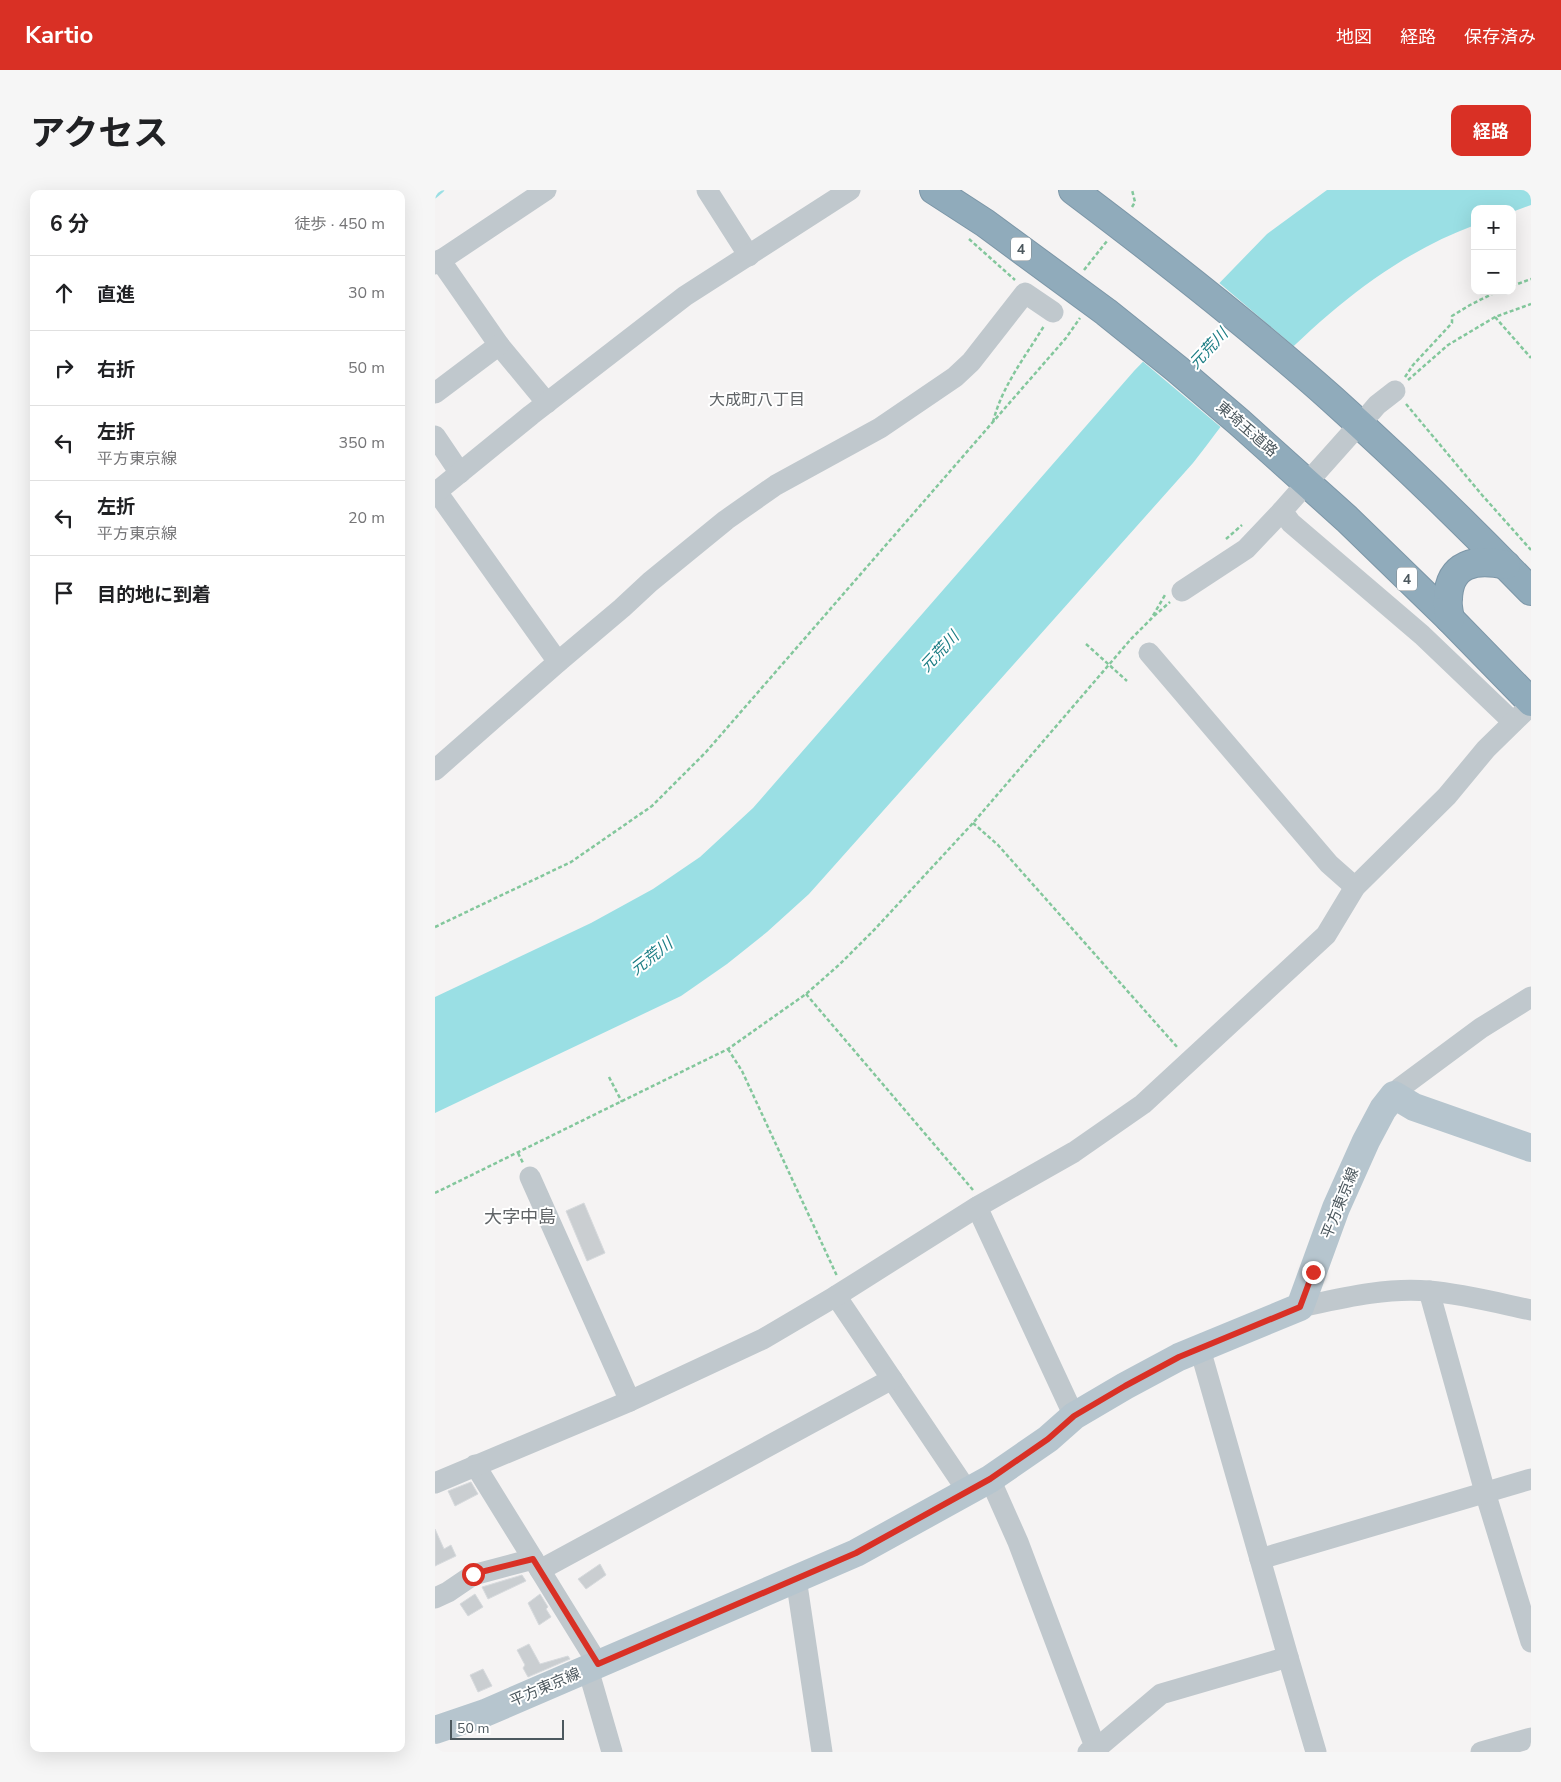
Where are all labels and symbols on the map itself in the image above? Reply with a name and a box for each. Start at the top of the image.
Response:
road number: 4 [1011,238,1031,260]
water label: 元荒川 [1184,322,1235,374]
district label: 大成町八丁目 [709,389,805,411]
street label: 東埼玉道路 [1212,397,1282,461]
road number: 4 [1397,568,1417,590]
water label: 元荒川 [915,625,966,677]
water label: 元荒川 [626,932,679,980]
street label: 平方東京線 [1317,1164,1363,1242]
district label: 大字中島 [484,1205,556,1229]
route end [1302,1261,1325,1284]
route start [462,1563,485,1586]
street label: 平方東京線 [507,1663,583,1711]
scale bar [450,1717,564,1740]

